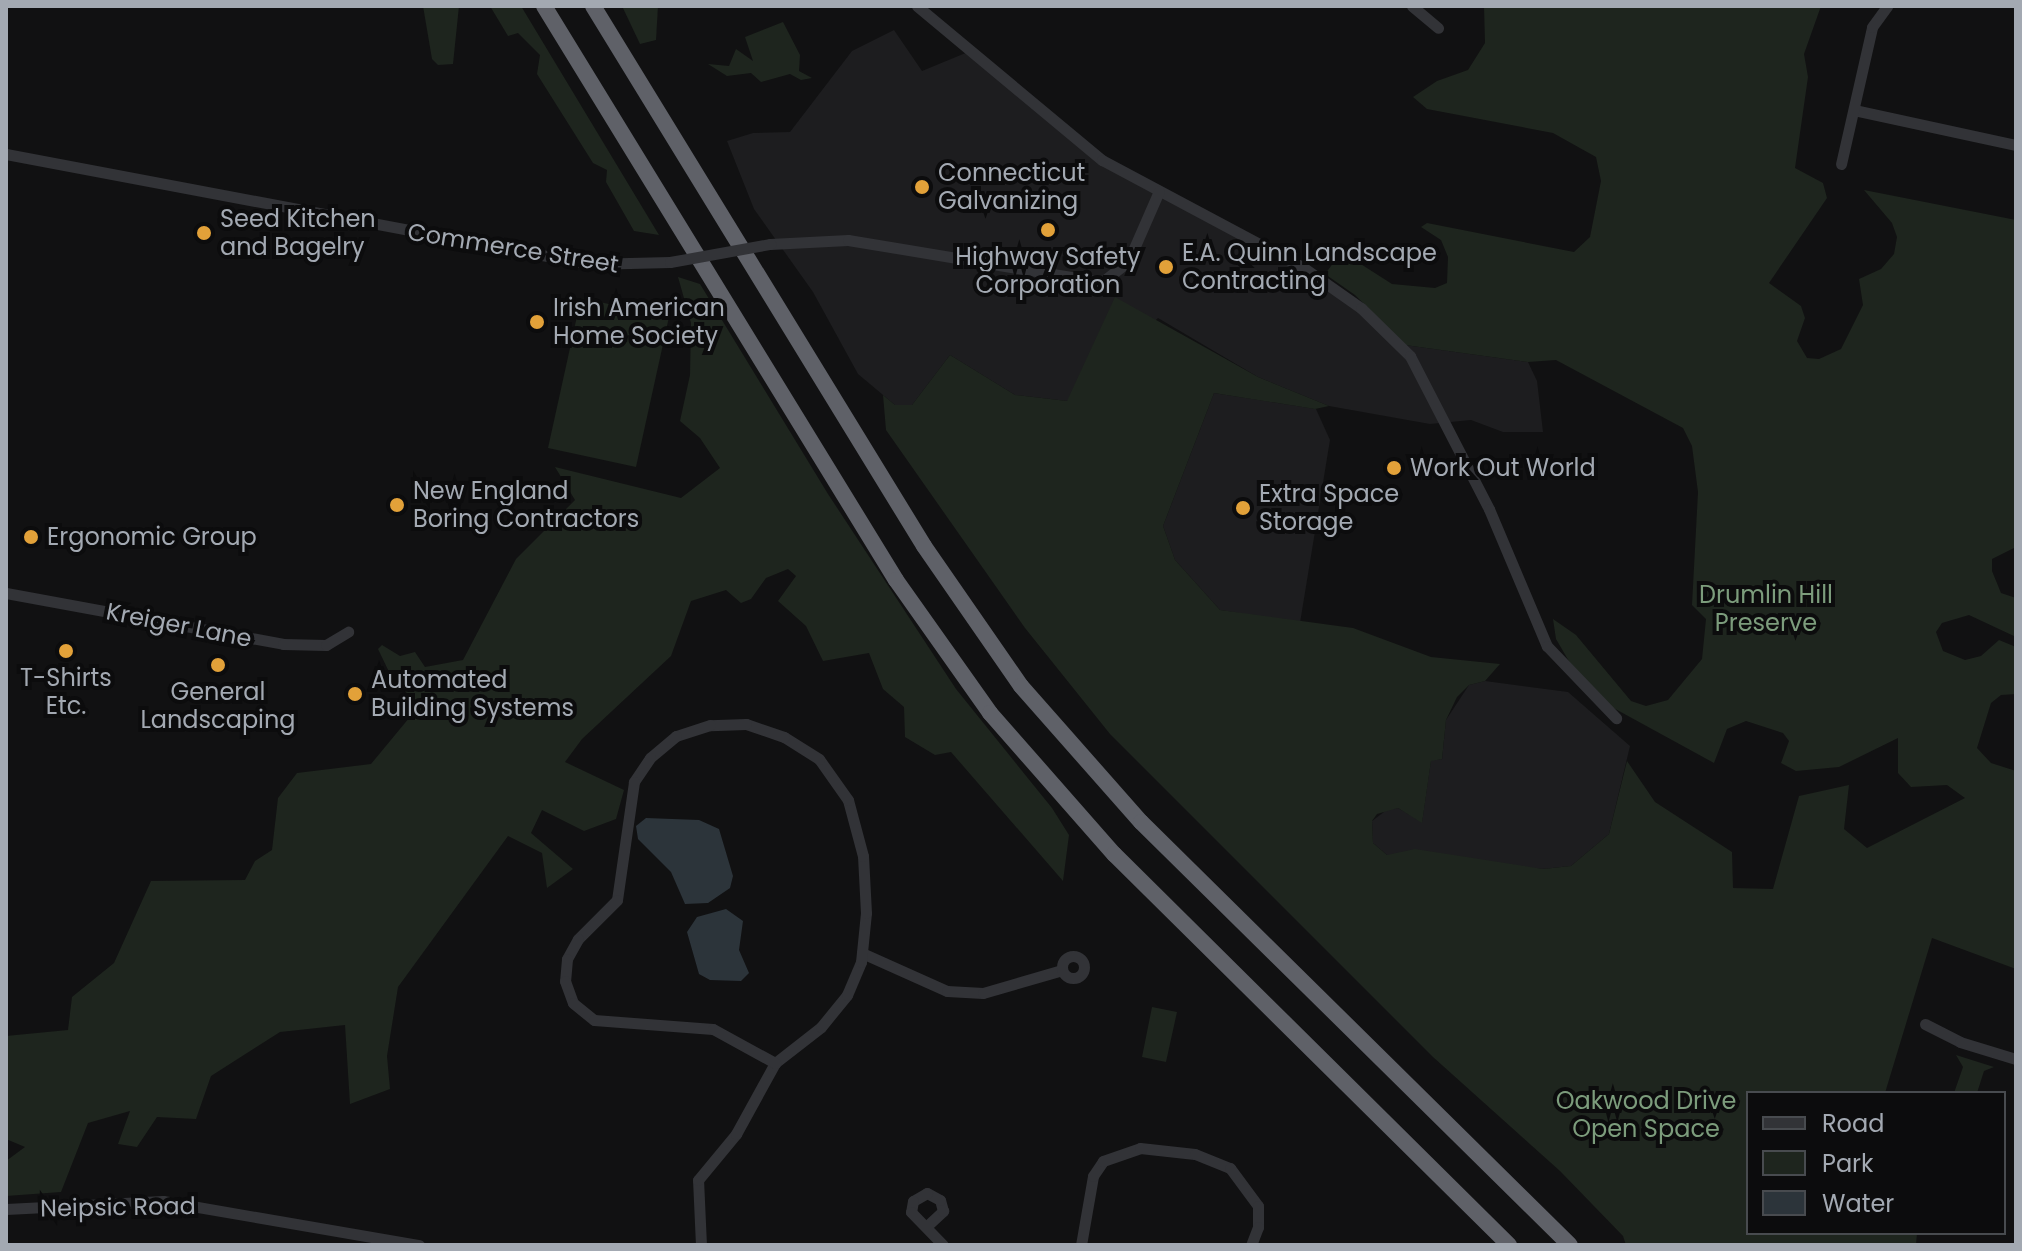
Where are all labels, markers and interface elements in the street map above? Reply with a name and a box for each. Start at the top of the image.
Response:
place label: Connecticut Galvanizing [938,159,1085,215]
marker: Connecticut Galvanizing [913,178,931,196]
place label: Seed Kitchen and Bagelry [220,205,376,261]
street label: Commerce Street [405,217,621,279]
marker: Highway Safety Corporation [1039,221,1057,239]
marker: Seed Kitchen and Bagelry [195,224,213,242]
place label: E.A. Quinn Landscape Contracting [1182,239,1437,295]
place label: Highway Safety Corporation [955,243,1141,299]
marker: E.A. Quinn Landscape Contracting [1157,258,1175,276]
place label: Irish American Home Society [553,294,725,350]
marker: Irish American Home Society [528,313,546,331]
place label: Work Out World [1410,454,1596,482]
marker: Work Out World [1385,459,1403,477]
place label: New England Boring Contractors [413,477,639,533]
place label: Extra Space Storage [1259,480,1399,536]
marker: New England Boring Contractors [388,496,406,514]
marker: Extra Space Storage [1234,499,1252,517]
place label: Ergonomic Group [47,523,257,551]
marker: Ergonomic Group [22,528,40,546]
park label: Drumlin Hill Preserve [1699,581,1833,637]
street label: Kreiger Lane [104,597,254,653]
marker: T-Shirts Etc. [57,642,75,660]
marker: General Landscaping [209,656,227,674]
place label: T-Shirts Etc. [20,664,112,720]
place label: Automated Building Systems [371,666,574,722]
place label: General Landscaping [140,678,296,734]
marker: Automated Building Systems [346,685,364,703]
park label: Oakwood Drive Open Space [1556,1087,1736,1143]
legend [1746,1091,2006,1235]
text: Road [1822,1107,1884,1140]
text: Park [1822,1147,1873,1180]
text: Water [1822,1187,1894,1220]
street label: Neipsic Road [40,1191,196,1223]

